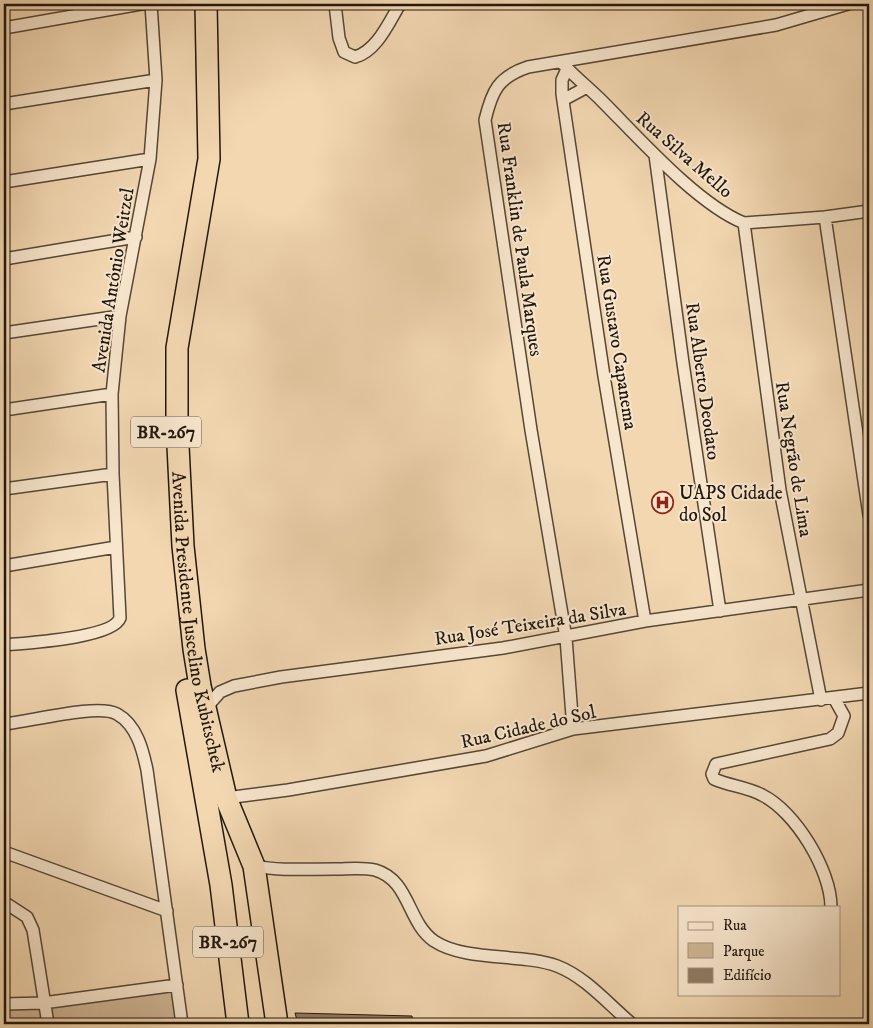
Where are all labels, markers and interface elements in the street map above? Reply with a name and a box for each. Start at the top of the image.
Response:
street label: Rua Silva Mello [631,107,737,203]
street label: Rua Franklin de Paula Marques [491,120,547,358]
street label: Avenida Antônio Weitzel [88,186,139,374]
street label: Rua Gustavo Capanema [591,253,642,431]
street label: Rua Alberto Deodato [680,301,725,462]
street label: Rua Negrão de Lima [770,380,817,539]
road number: BR-267 [131,417,201,448]
street label: Avenida Presidente Juscelino Kubitschek [166,471,230,775]
place label: UAPS Cidade do Sol [679,482,783,527]
hospital icon: UAPS Cidade do Sol [651,491,675,515]
street label: Rua José Teixeira da Silva [433,598,628,651]
street label: Rua Cidade do Sol [459,701,598,754]
legend [678,906,840,996]
text: Rua [723,916,747,935]
road number: BR-267 [193,926,263,958]
text: Parque [723,942,764,961]
text: Edifício [723,966,771,985]

